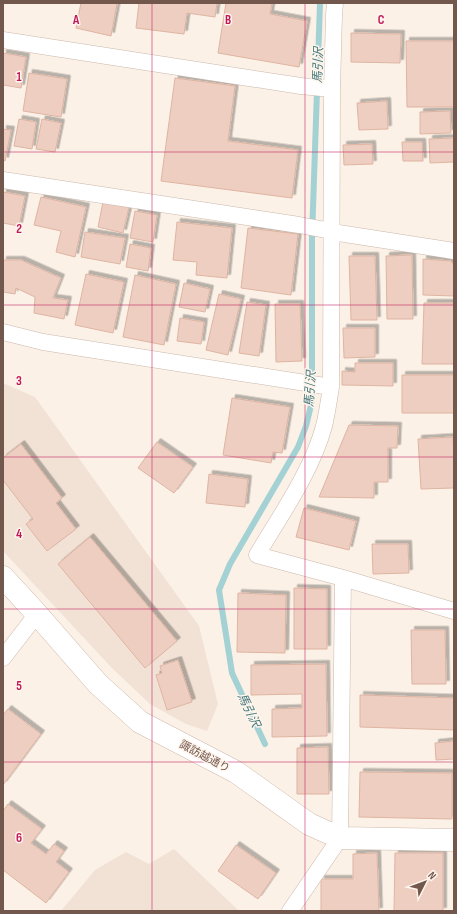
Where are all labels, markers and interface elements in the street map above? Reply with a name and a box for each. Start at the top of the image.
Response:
text: A [72,12,80,28]
text: B [225,12,231,28]
text: C [378,12,385,28]
water label: 馬引沢 [310,45,327,83]
text: 1 [16,69,22,85]
text: 2 [16,221,22,237]
water label: 馬引沢 [302,369,319,408]
text: 3 [16,373,22,389]
text: 4 [16,526,22,542]
text: 5 [16,678,22,694]
water label: 馬引沢 [234,691,264,732]
street label: 諏訪越通り [177,738,232,775]
text: 6 [16,830,22,846]
north arrow [405,862,445,902]
text: N [425,869,439,882]

